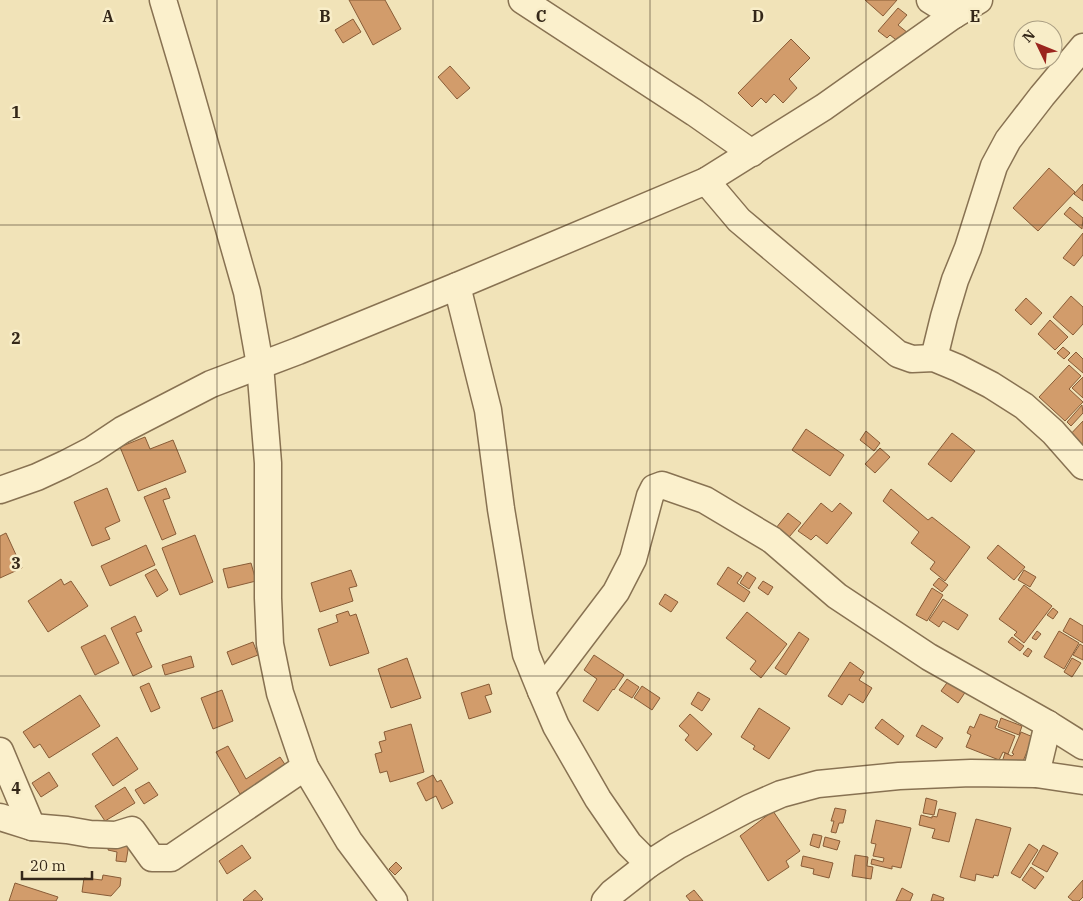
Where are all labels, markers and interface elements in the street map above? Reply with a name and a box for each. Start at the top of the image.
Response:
text: A [102,6,114,26]
text: B [319,6,331,26]
text: C [536,6,546,26]
text: D [752,6,764,26]
text: E [970,6,980,26]
north arrow [1013,20,1063,70]
text: N [1018,26,1039,46]
text: 1 [11,102,21,122]
text: 2 [11,328,21,348]
text: 3 [11,553,21,573]
text: 4 [11,778,21,798]
scale bar [22,848,92,880]
text: 20 m [30,856,66,875]

